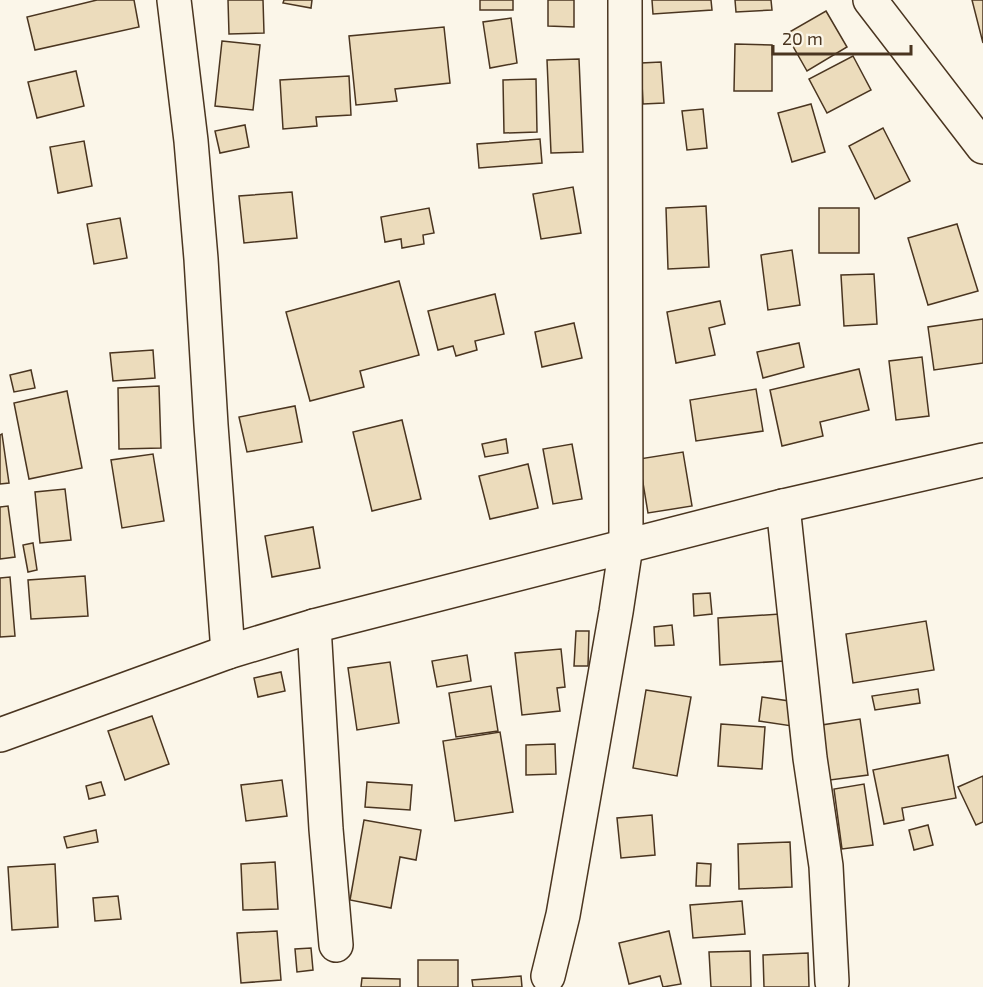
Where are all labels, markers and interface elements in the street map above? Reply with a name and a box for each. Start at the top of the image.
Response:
scale bar [773,18,911,56]
text: 20 m [782,27,823,49]

